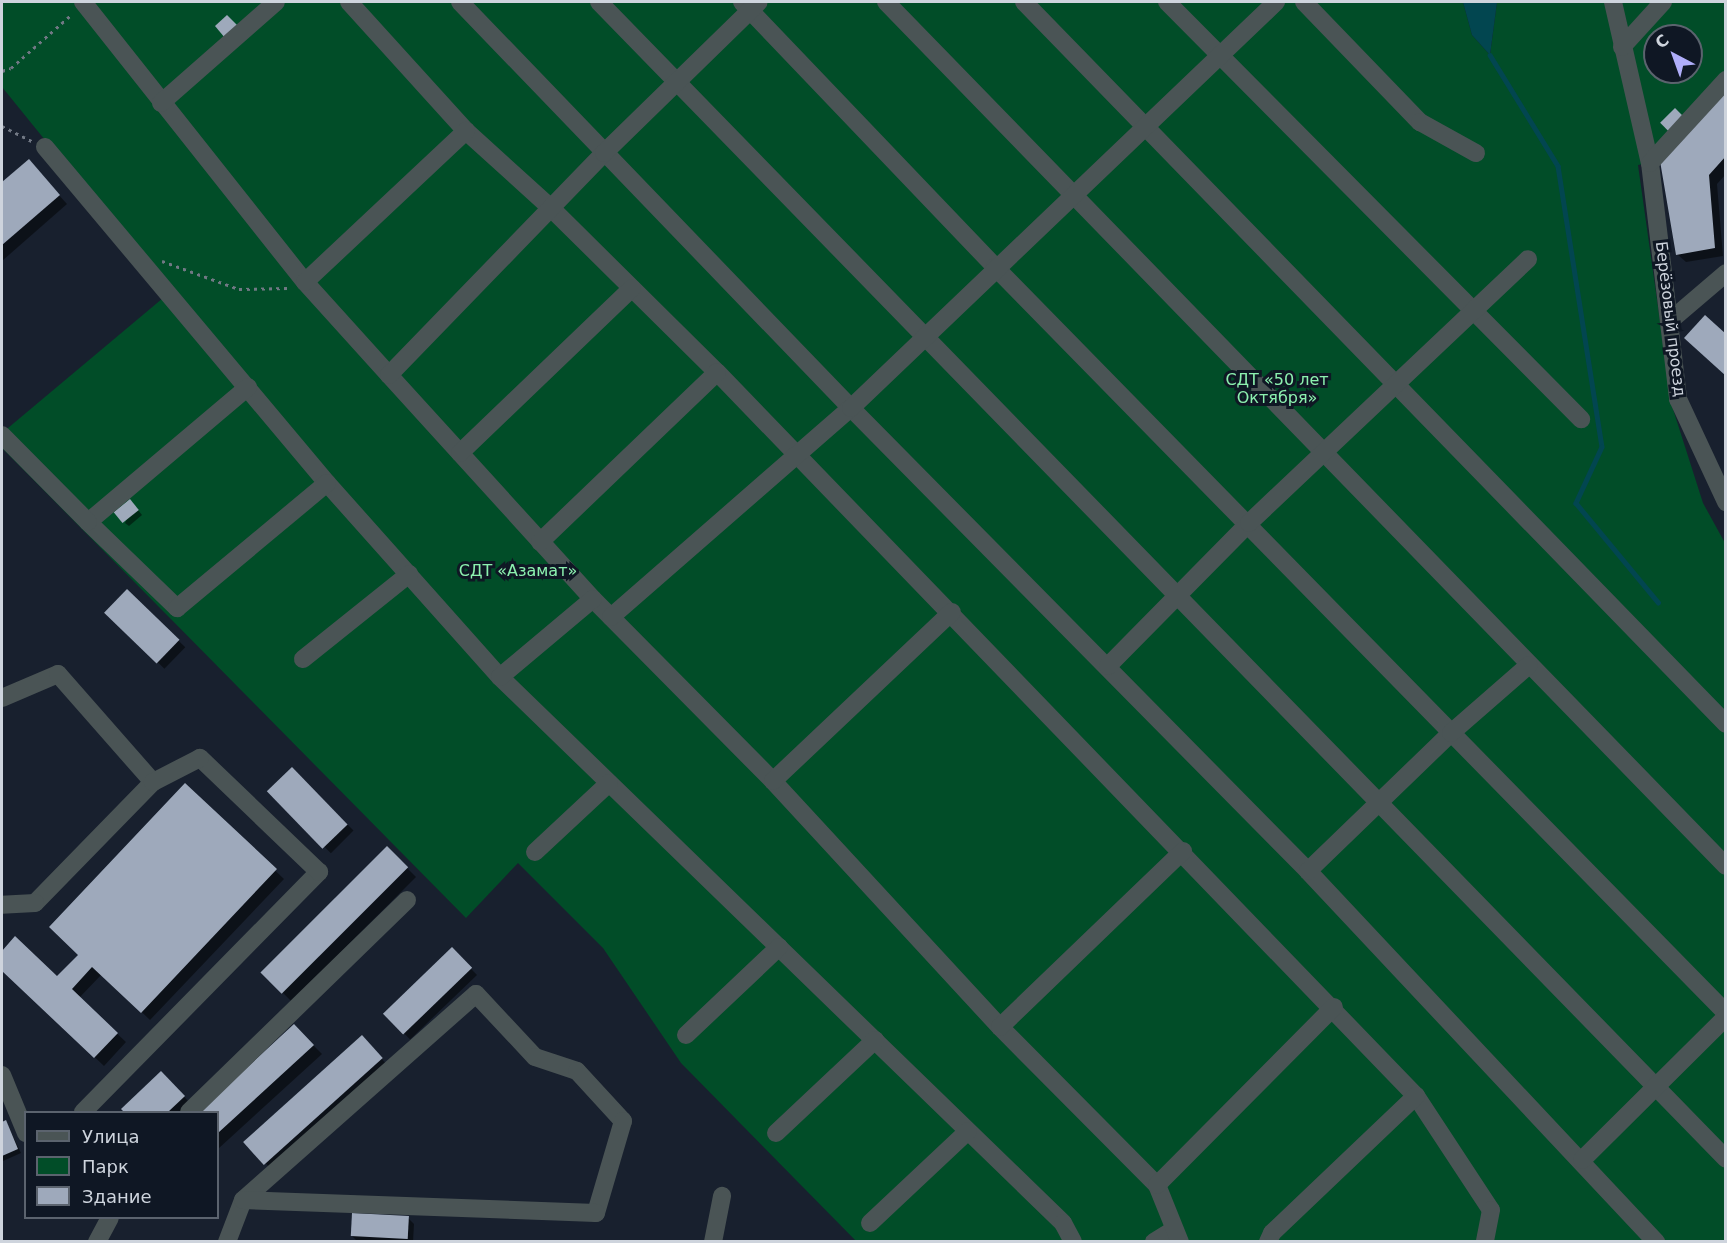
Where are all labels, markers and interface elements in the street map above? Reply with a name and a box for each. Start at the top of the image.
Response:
north arrow [1643,24,1703,84]
text: С [1652,31,1673,53]
street label: Берёзовый проезд [1651,240,1689,398]
park label: СДТ «50 лет Октября» [1225,370,1329,408]
park label: СДТ «Азамат» [459,561,577,581]
legend [24,1111,219,1219]
text: Улица [82,1126,139,1147]
text: Парк [82,1156,129,1177]
text: Здание [82,1186,152,1207]

